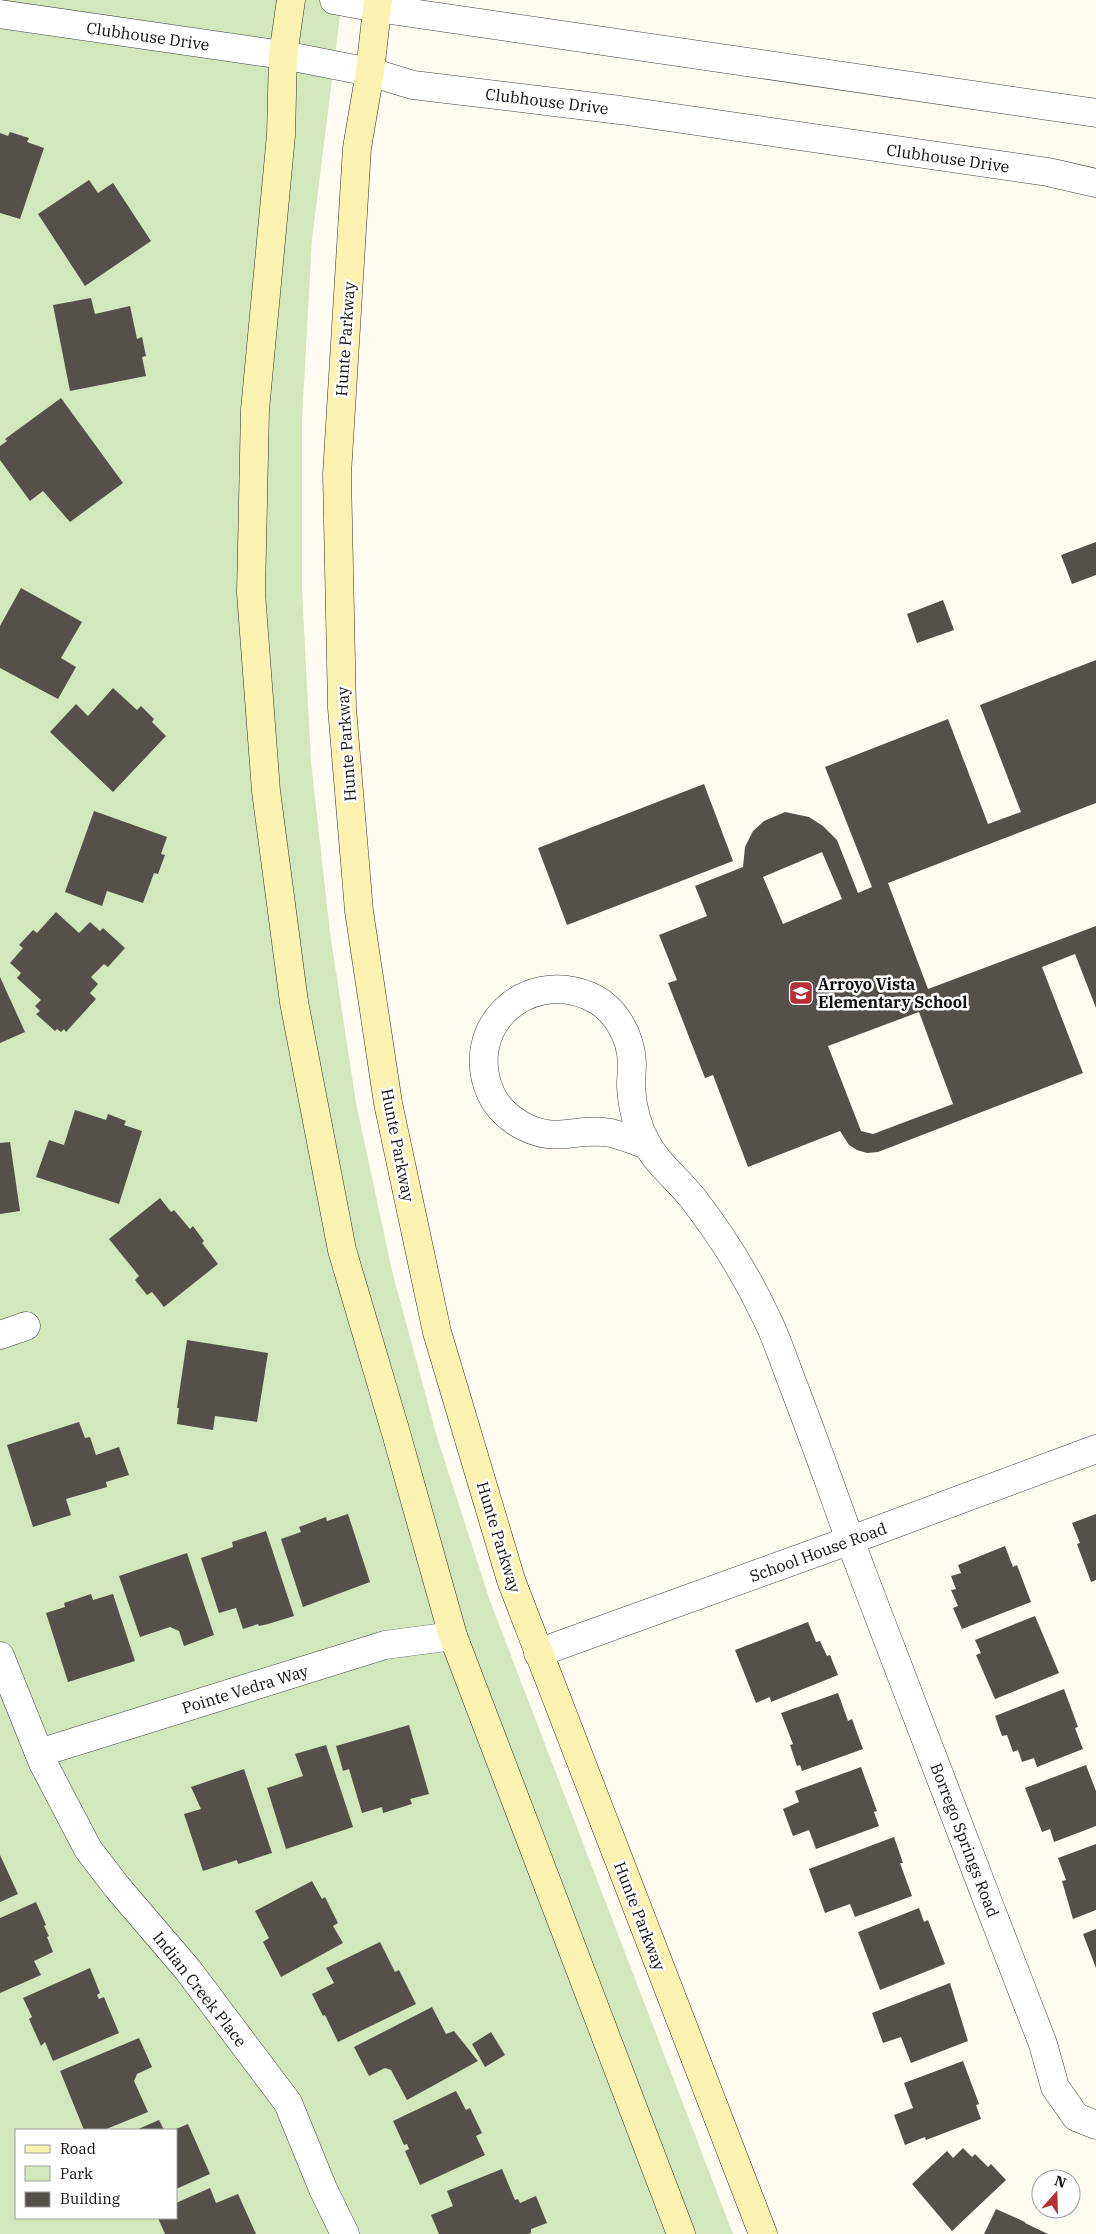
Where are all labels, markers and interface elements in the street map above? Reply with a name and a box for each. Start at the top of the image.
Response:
street label: Clubhouse Drive [85,17,211,55]
street label: Clubhouse Drive [484,84,610,118]
street label: Clubhouse Drive [885,139,1011,177]
street label: Hunte Parkway [331,280,359,397]
street label: Hunte Parkway [332,685,360,802]
place label: Arroyo Vista Elementary School [818,974,967,1012]
school or university icon: Arroyo Vista Elementary School [788,980,814,1006]
street label: Hunte Parkway [377,1087,419,1204]
street label: Hunte Parkway [473,1479,526,1595]
street label: School House Road [747,1518,889,1586]
street label: Pointe Vedra Way [179,1660,311,1718]
street label: Borrego Springs Road [926,1760,1004,1920]
street label: Hunte Parkway [610,1859,670,1974]
street label: Indian Creek Place [149,1927,251,2051]
legend [15,2129,178,2219]
text: Road [60,2139,96,2158]
text: Park [60,2164,93,2183]
north arrow [1031,2169,1081,2219]
text: N [1052,2171,1069,2192]
text: Building [60,2189,120,2208]

